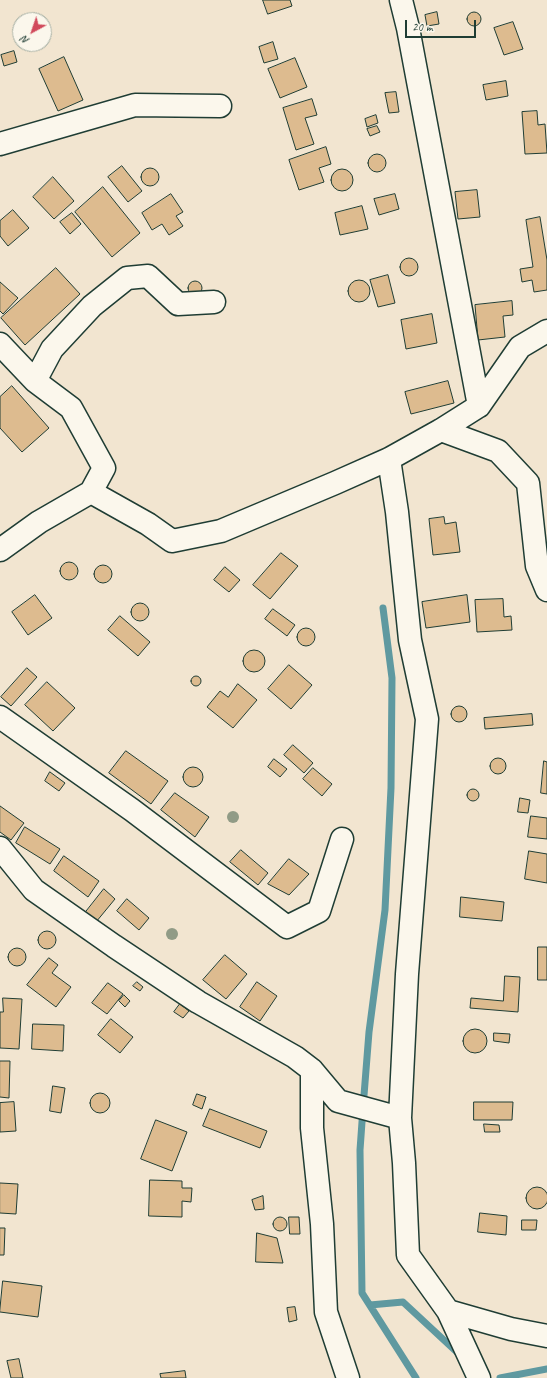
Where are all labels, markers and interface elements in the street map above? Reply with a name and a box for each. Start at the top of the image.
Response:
north arrow [12,12,52,52]
scale bar [407,12,478,38]
text: 20 m [412,19,432,35]
text: N [18,33,32,48]

